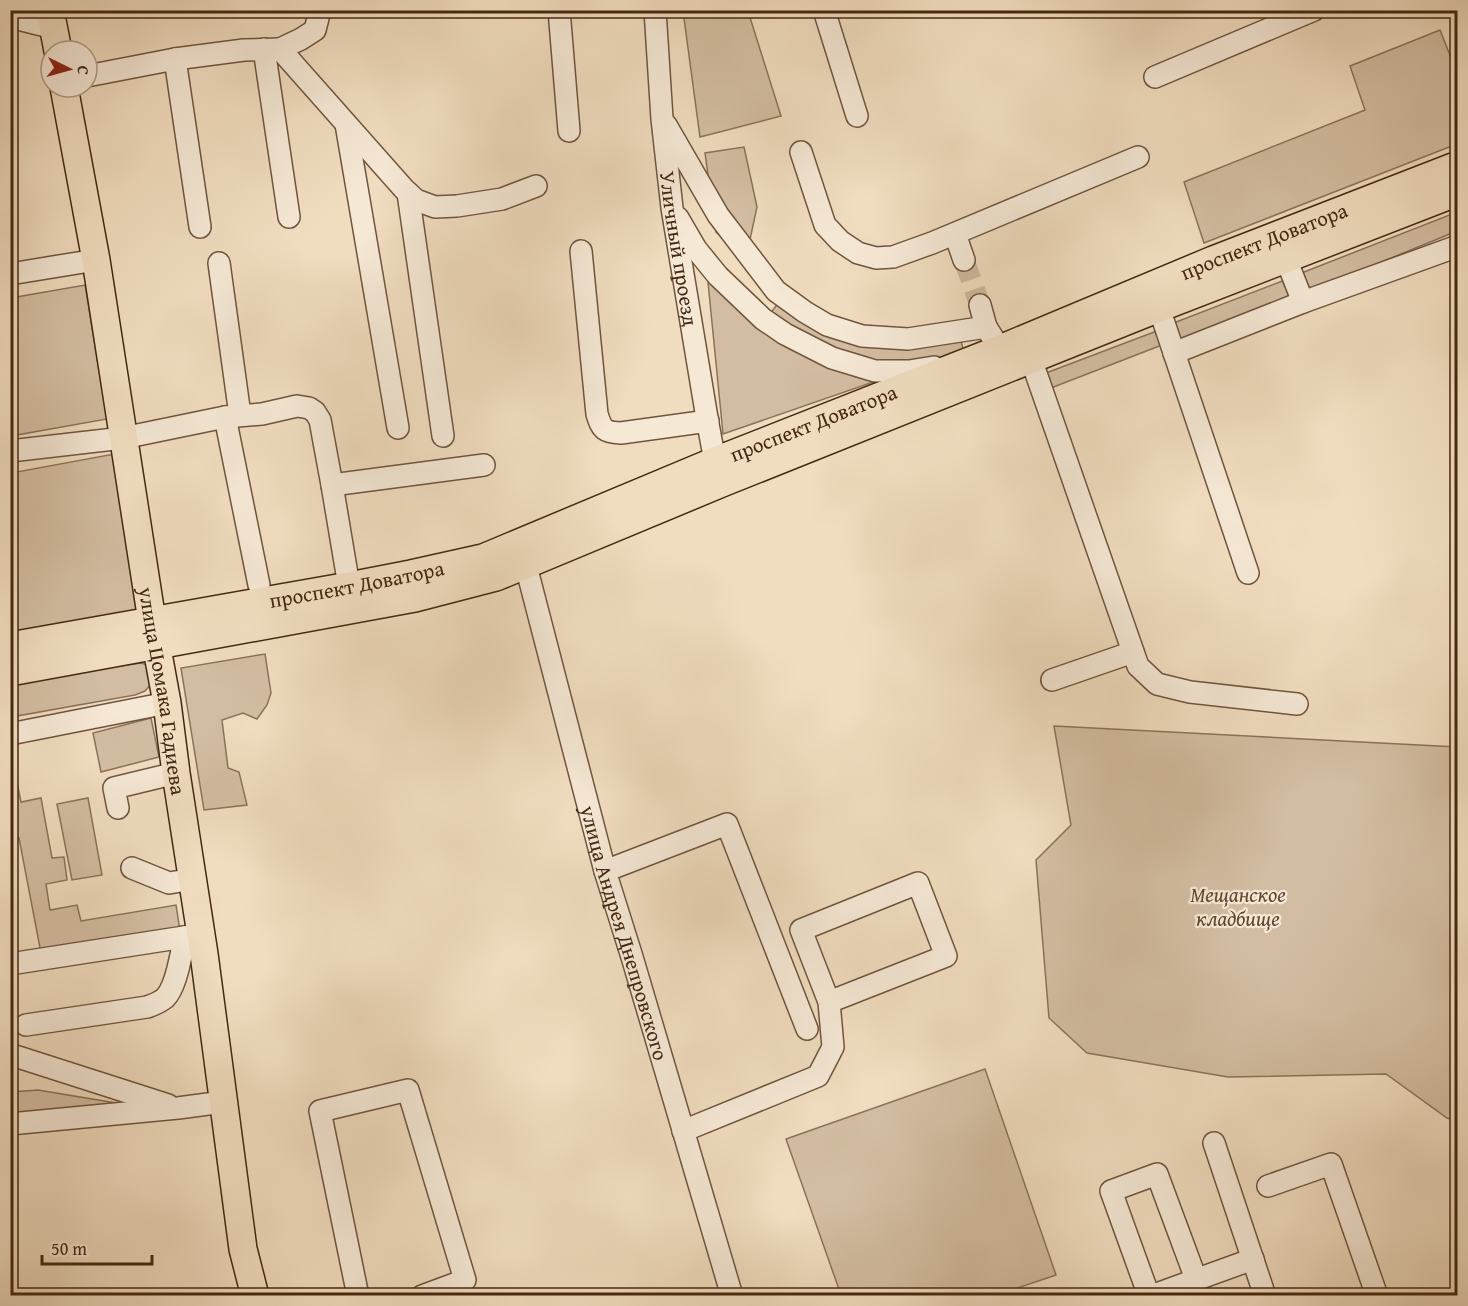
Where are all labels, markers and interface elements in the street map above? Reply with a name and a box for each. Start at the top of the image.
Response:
north arrow [39,39,99,99]
text: С [72,65,96,76]
street label: Уличный проезд [652,169,707,329]
street label: проспект Доватора [1175,194,1352,288]
street label: проспект Доватора [725,376,901,469]
street label: проспект Доватора [267,552,447,615]
street label: улица Цомака Гадиева [131,584,195,797]
street label: улица Андрея Днепровского [573,801,677,1064]
park label: Мещанское кладбище [1190,879,1286,934]
scale bar [42,1228,152,1266]
text: 50 m [51,1235,87,1262]

